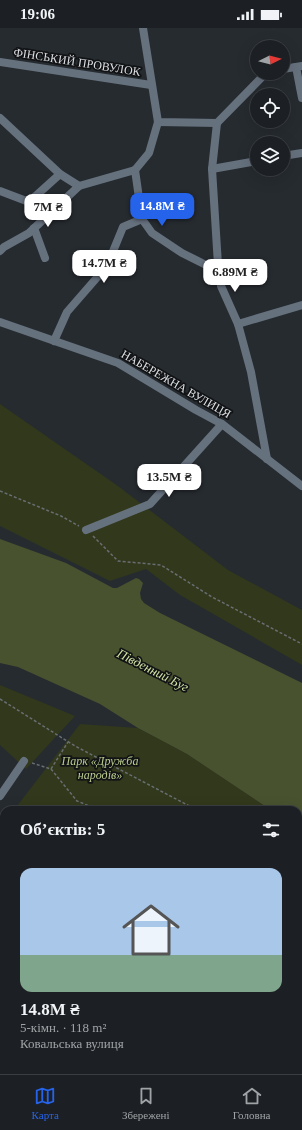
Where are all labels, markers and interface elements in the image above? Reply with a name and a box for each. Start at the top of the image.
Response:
text: 19:06 [20,6,55,22]
north arrow [250,40,290,80]
map controls [250,40,290,176]
street label: ФІНСЬКИЙ ПРОВУЛОК [12,45,143,79]
button: locate [250,88,290,128]
button: layers [250,136,290,176]
pin: 14.8M ₴ [125,193,199,227]
pin: 7M ₴ [24,194,72,228]
text: 14.8M ₴ [139,198,185,213]
text: 7M ₴ [33,199,63,214]
pin: 14.7M ₴ [67,250,141,284]
text: 14.7M ₴ [81,255,127,270]
pin: 6.89M ₴ [198,259,272,293]
text: 6.89M ₴ [212,264,258,279]
street label: НАБЕРЕЖНА ВУЛИЦЯ [119,347,233,421]
pin: 13.5M ₴ [132,464,206,498]
text: 13.5M ₴ [146,469,192,484]
water label: Південний Буг [114,645,191,694]
park label: Парк «Дружба народів» [61,754,138,782]
icon: filters [260,819,282,841]
text: Об’єктів: 5 [20,820,105,839]
icon: home [115,894,187,966]
text: 14.8M ₴ [20,1000,80,1019]
text: 5-кімн. · 118 m² [20,1020,106,1035]
text: Ковальська вулиця [20,1036,124,1051]
tab: Карта [32,1085,59,1121]
tab: Збережені [122,1085,170,1121]
tab: Головна [233,1085,270,1121]

